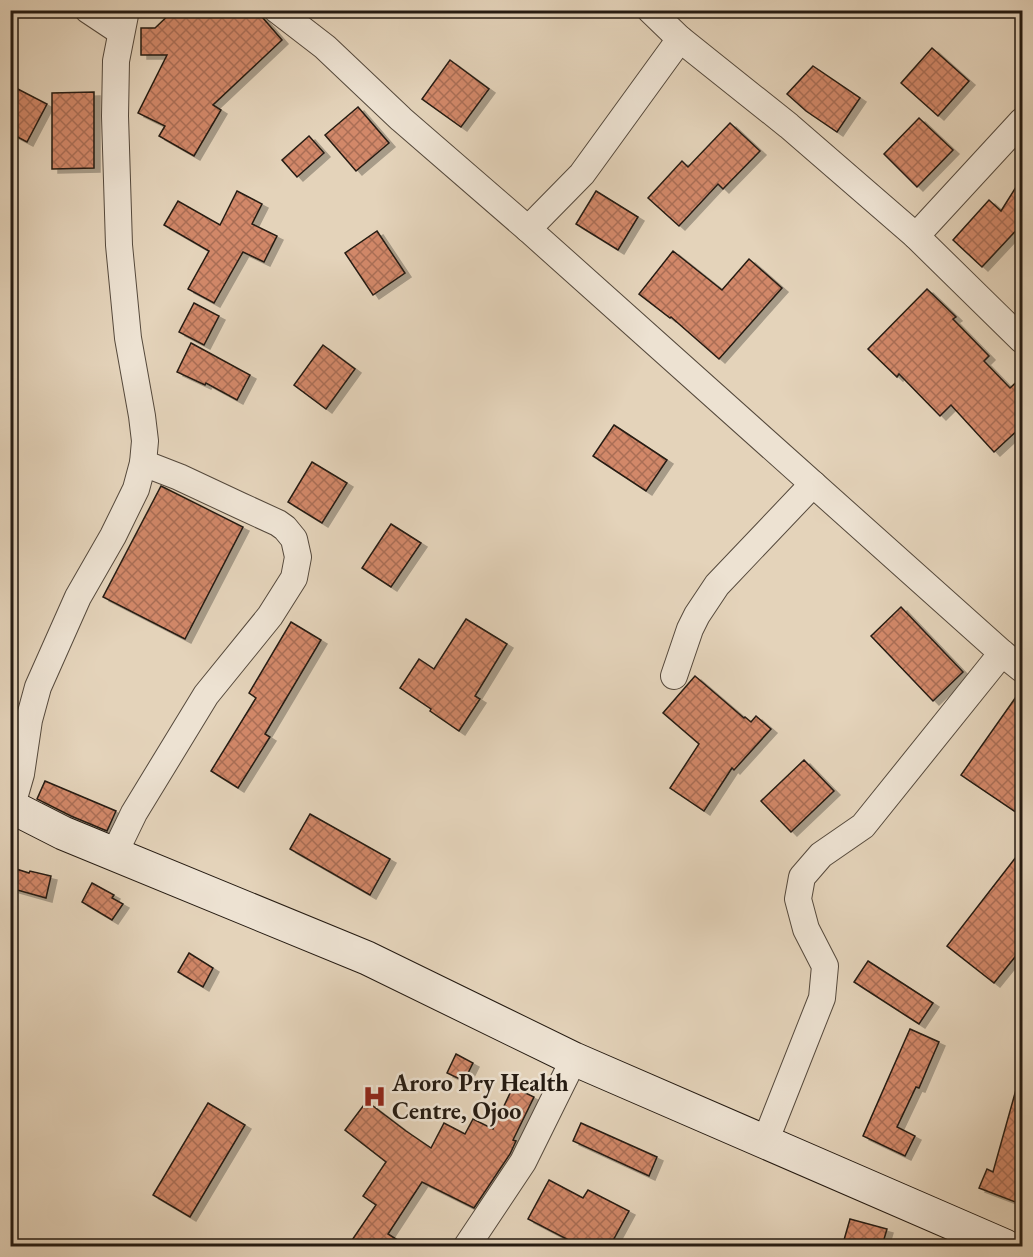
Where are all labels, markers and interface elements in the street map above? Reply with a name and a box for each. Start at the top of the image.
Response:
place label: Aroro Pry Health Centre, Ojoo [391,1067,569,1127]
hospital icon: Aroro Pry Health Centre, Ojoo [361,1084,387,1110]

